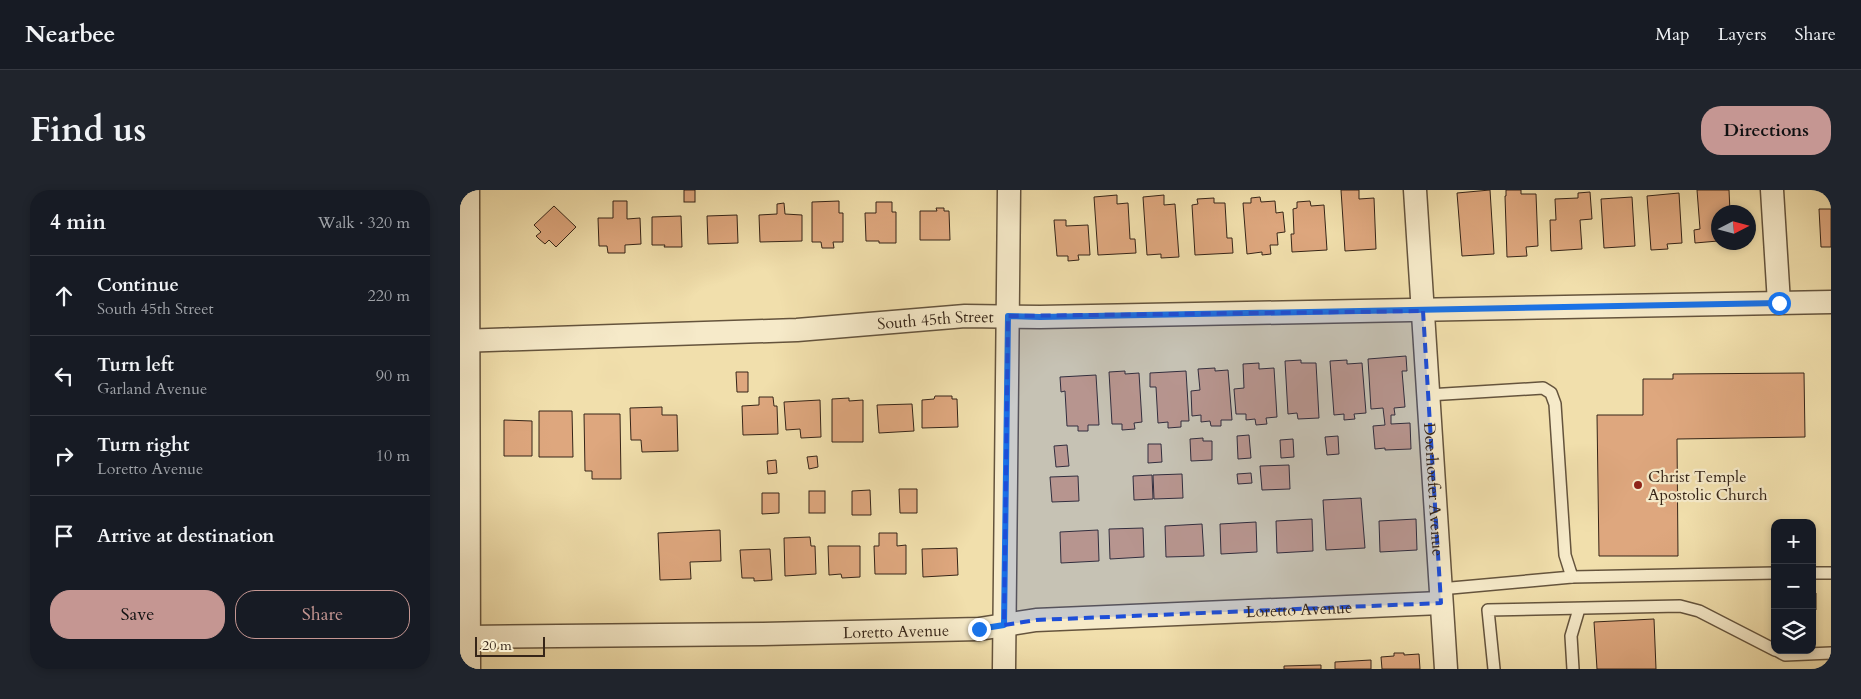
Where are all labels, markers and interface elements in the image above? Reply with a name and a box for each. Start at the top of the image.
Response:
text: Nearbee [25,18,115,51]
text: Map [1655,22,1690,47]
text: Layers [1718,22,1767,47]
text: Share [1795,22,1836,47]
text: Find us [30,106,146,154]
button: Directions [1701,106,1831,155]
north arrow [1711,205,1756,250]
text: 4 min [50,208,106,237]
text: Walk · 320 m [318,212,410,234]
text: Continue [97,272,179,298]
icon: ahead [50,282,78,310]
text: 220 m [368,285,410,307]
route start [1768,292,1791,315]
text: South 45th Street [97,298,214,320]
street label: South 45th Street [876,306,994,335]
text: Turn left [97,352,174,378]
icon: left [50,362,78,390]
text: 90 m [376,365,410,387]
text: Garland Avenue [97,378,207,400]
street label: Doerhoefer Avenue [1418,422,1449,557]
text: Turn right [97,432,189,458]
icon: right [50,442,78,470]
text: 10 m [376,445,410,467]
text: Loretto Avenue [97,458,203,480]
place label: Christ Temple Apostolic Church [1648,466,1768,506]
marker: Christ Temple Apostolic Church [1632,479,1644,491]
map controls [1771,519,1816,654]
button: + [1771,519,1816,564]
icon: arrive [50,522,78,550]
text: Arrive at destination [97,523,274,549]
button: − [1771,564,1816,609]
button: Save [50,590,225,639]
button: Share [235,590,410,639]
street label: Loretto Avenue [1245,597,1353,623]
button: layers [1771,609,1816,654]
route end [968,618,991,641]
street label: Loretto Avenue [843,620,949,644]
scale bar [475,634,545,657]
text: 20 m [482,636,512,655]

